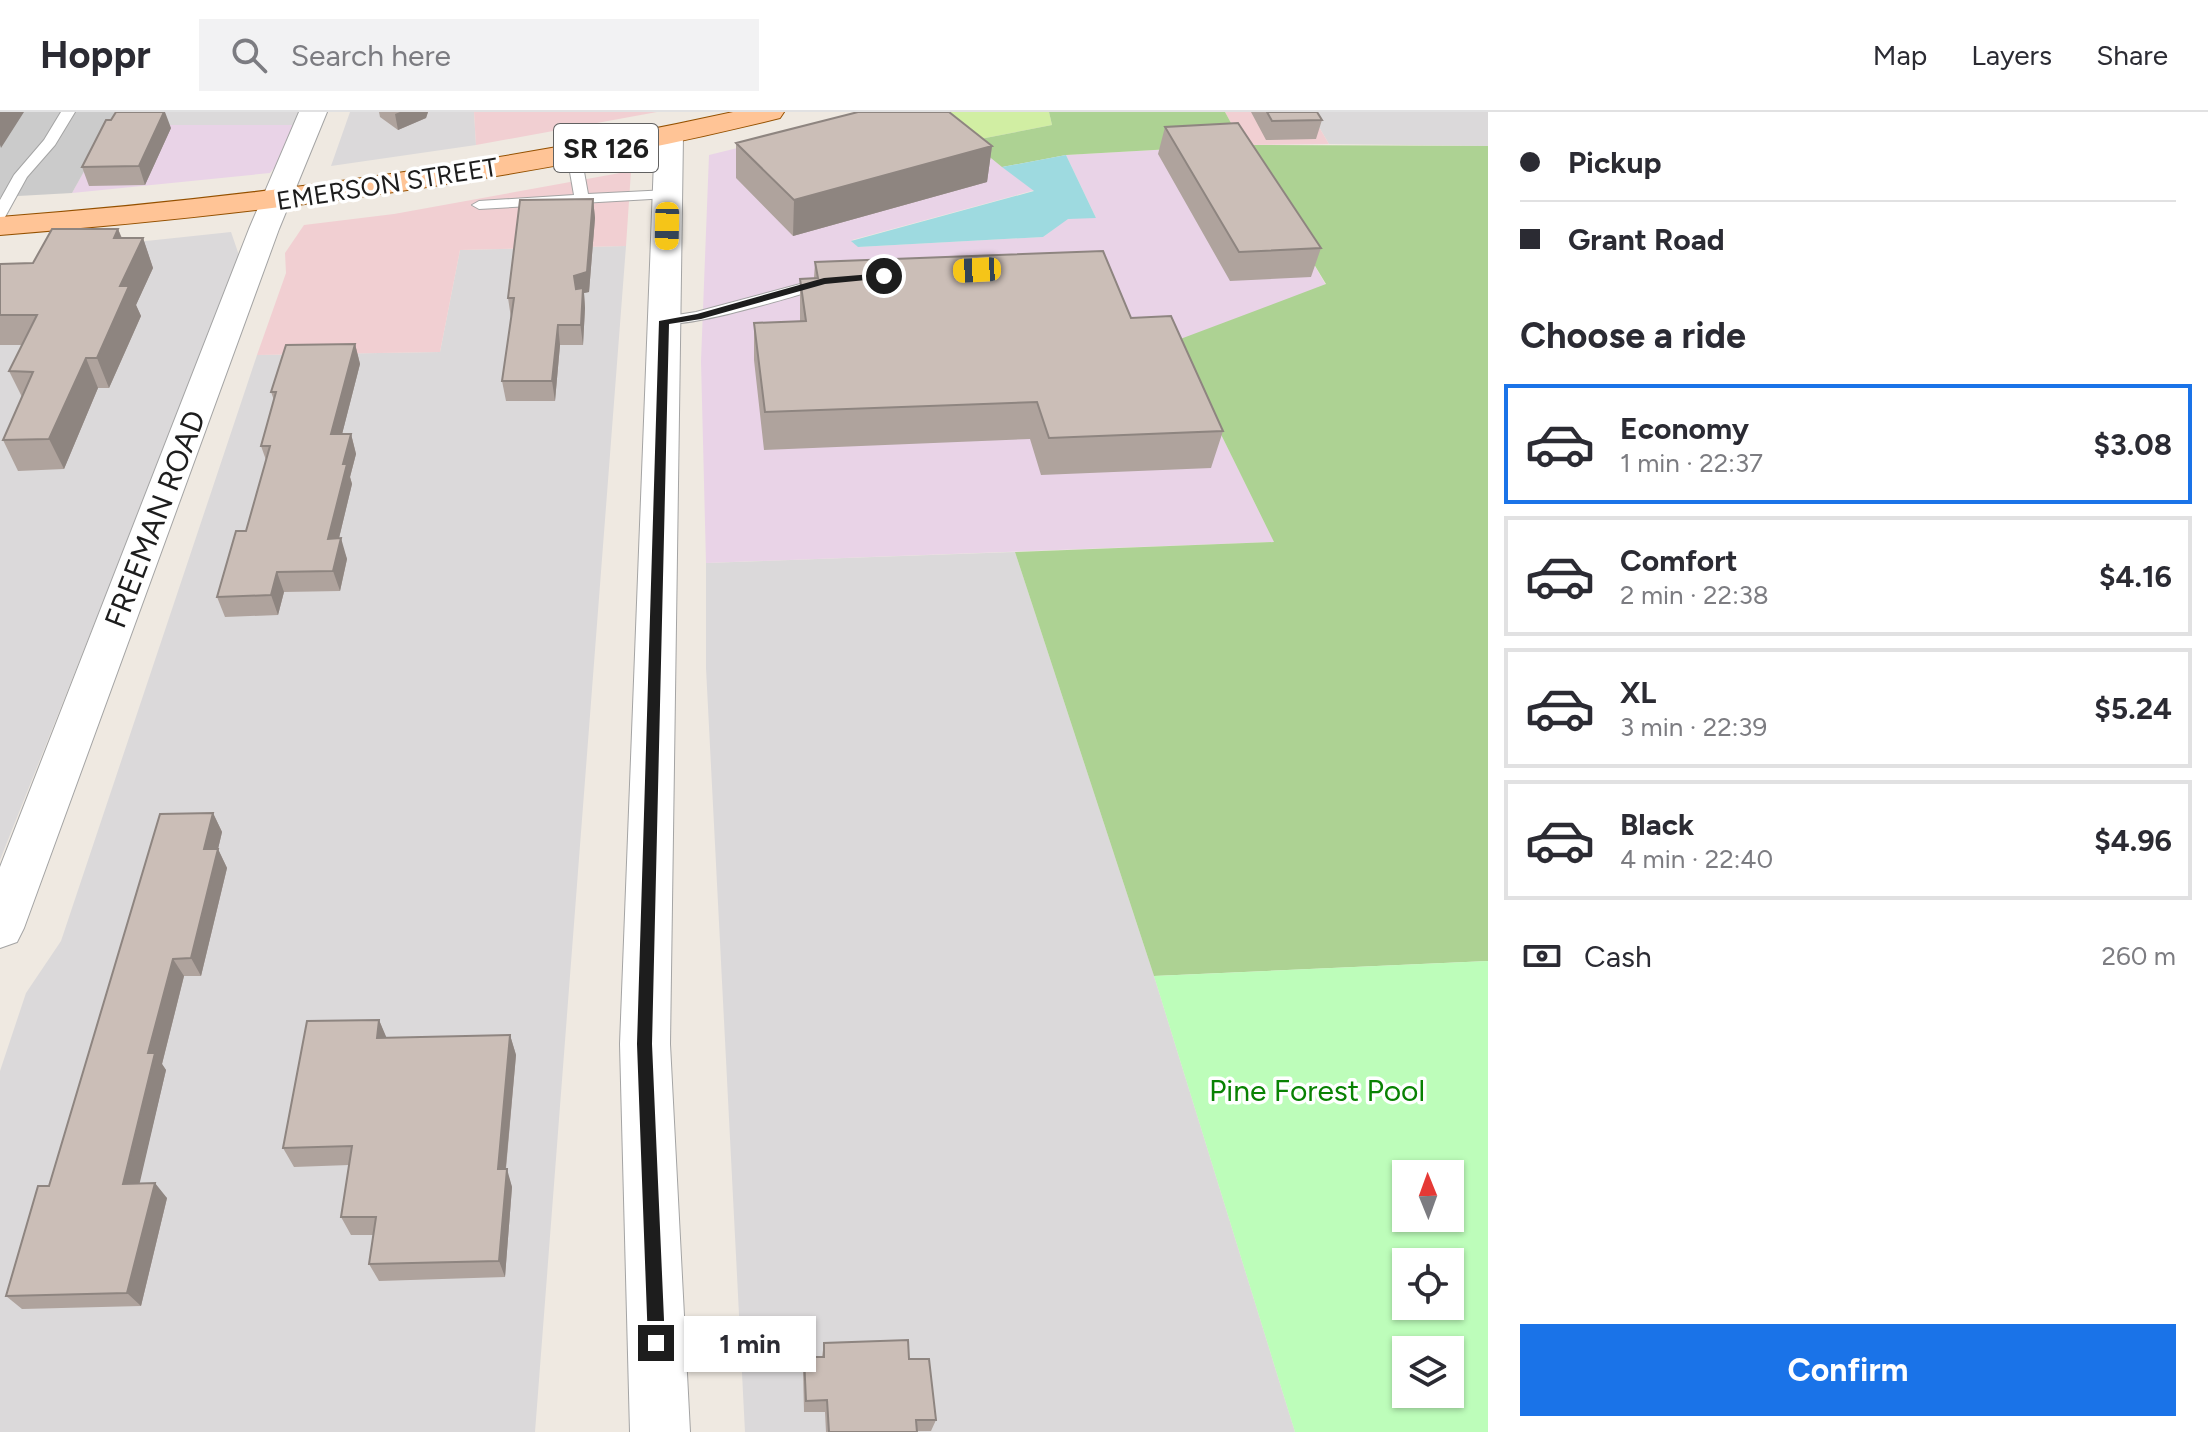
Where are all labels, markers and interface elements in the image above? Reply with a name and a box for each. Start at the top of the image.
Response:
search box [199,19,759,91]
text: Hoppr [40,32,151,78]
icon: search [227,33,271,77]
text: Search here [291,37,451,74]
text: Map [1873,38,1927,72]
text: Layers [1971,38,2052,72]
text: Share [2096,38,2168,72]
road number: SR 126 [554,124,658,172]
text: Pickup [1568,144,1662,181]
street label: EMERSON STREET [274,151,500,217]
car [655,202,679,250]
text: Grant Road [1568,221,1725,258]
car [952,257,1002,283]
route start [866,258,902,294]
text: Choose a ride [1520,314,1746,357]
street label: FREEMAN ROAD [97,405,213,633]
icon: car [1524,408,1596,480]
text: Economy [1620,410,1749,447]
text: $3.08 [2093,426,2172,463]
text: 1 min · 22:37 [1620,447,1763,479]
icon: car [1524,540,1596,612]
text: Comfort [1620,542,1738,579]
text: $4.16 [2099,558,2172,595]
text: 2 min · 22:38 [1620,579,1769,611]
icon: car [1524,672,1596,744]
text: XL [1620,674,1656,711]
text: $5.24 [2094,690,2172,727]
text: 3 min · 22:39 [1620,711,1767,743]
icon: car [1524,804,1596,876]
text: Black [1620,806,1694,843]
text: $4.96 [2094,822,2172,859]
text: 4 min · 22:40 [1620,843,1773,875]
icon: cash [1520,934,1564,978]
text: Cash [1584,938,1652,975]
text: 260 m [2102,940,2176,972]
park label: Pine Forest Pool [1209,1072,1425,1109]
north arrow [1392,1160,1464,1232]
map controls [1392,1160,1464,1408]
button: locate [1392,1248,1464,1320]
callout: 1 min [684,1315,816,1371]
button: Confirm [1520,1324,2176,1416]
route end [638,1325,674,1361]
text: 1 min [719,1328,781,1360]
button: layers [1392,1336,1464,1408]

